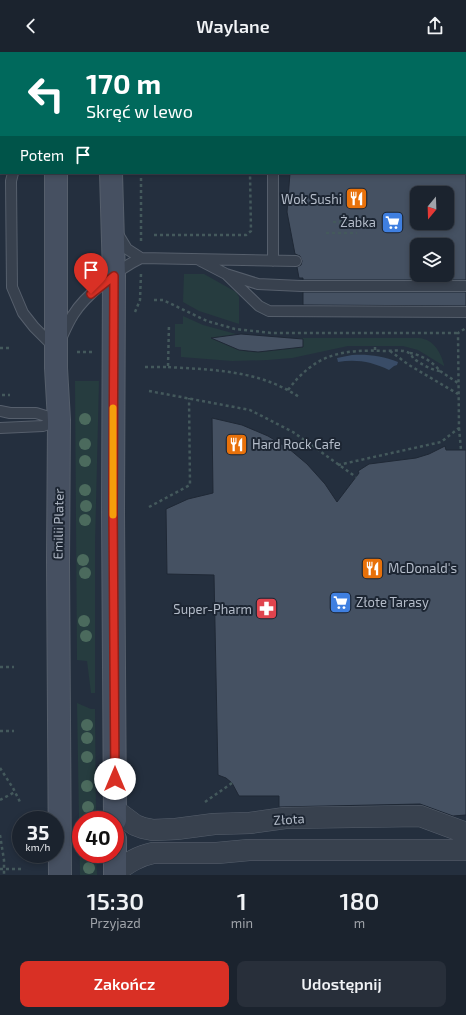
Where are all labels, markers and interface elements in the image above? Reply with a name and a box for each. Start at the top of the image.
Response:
icon: back [20,15,42,37]
text: Waylane [196,15,270,37]
icon: share [424,15,446,37]
text: 170 m [86,66,161,100]
icon: left [20,68,72,120]
text: Skręć w lewo [86,100,193,122]
icon: arrive [72,144,94,166]
text: Potem [20,146,64,164]
restaurant icon: Wok Sushi [344,186,370,212]
north arrow [410,186,454,230]
map controls [410,186,454,282]
place label: Wok Sushi [281,191,342,207]
supermarket icon: Żabka [379,209,405,235]
place label: Żabka [340,214,376,230]
button: layers [410,238,454,282]
pin [74,253,108,294]
icon: arrive [80,259,102,281]
restaurant icon: Hard Rock Cafe [223,431,249,457]
place label: Hard Rock Cafe [252,436,341,452]
street label: Emilii Plater [49,488,67,560]
restaurant icon: McDonald's [360,555,386,581]
place label: McDonald's [388,560,457,576]
supermarket icon: Złote Tarasy [327,589,353,615]
place label: Złote Tarasy [356,594,429,610]
pharmacy icon: Super-Pharm [254,596,280,622]
place label: Super-Pharm [173,601,252,617]
position arrow [94,758,136,800]
street label: Złota [273,810,305,828]
speed limit sign: 40 [72,811,124,863]
text: 35 [27,820,49,844]
text: km/h [26,841,50,853]
text: 15:30 [87,886,144,915]
text: 1 [237,886,247,915]
text: 180 [340,886,379,915]
text: Przyjazd [90,915,141,931]
text: min [231,915,253,931]
text: m [354,915,365,931]
button: Zakończ [20,961,229,1007]
button: Udostępnij [237,961,446,1007]

